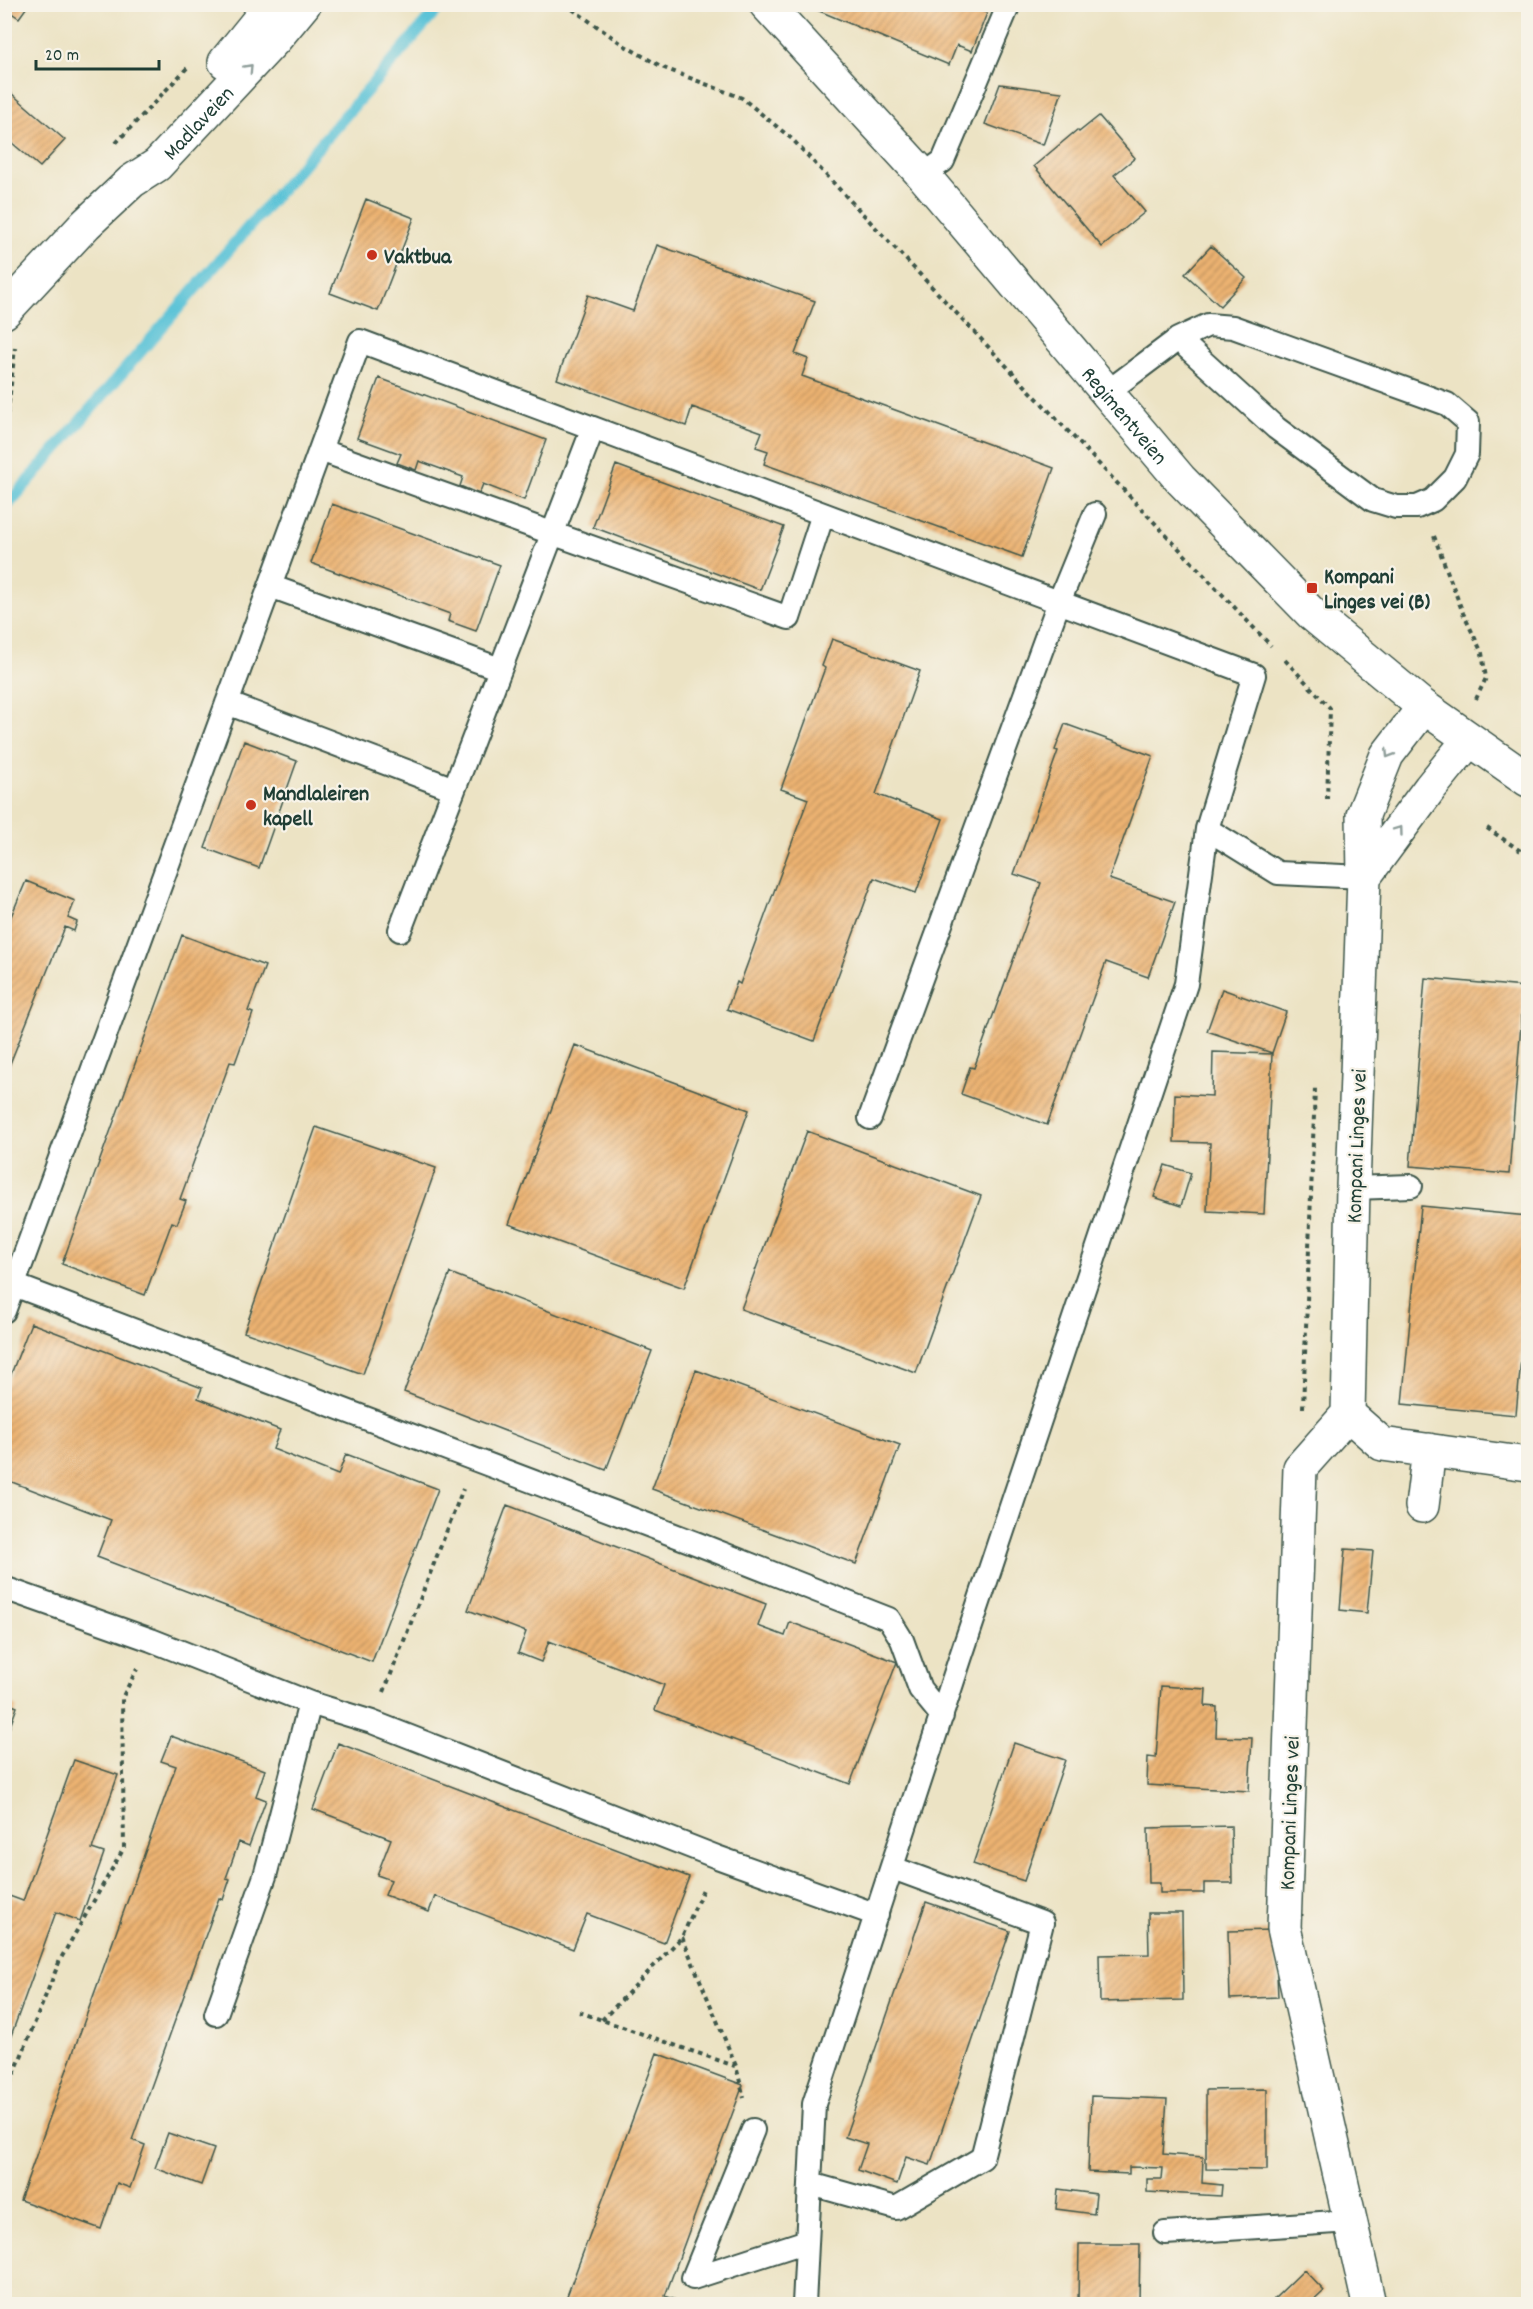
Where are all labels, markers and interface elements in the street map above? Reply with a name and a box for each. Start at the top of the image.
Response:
scale bar [36,33,159,71]
text: 20 m [45,44,79,69]
one-way arrow [241,64,252,75]
street label: Madlaveien [157,80,243,168]
place label: Vaktbua [384,243,452,274]
marker: Vaktbua [365,248,379,262]
street label: Regimentveien [1072,361,1174,473]
place label: Kompani Linges vei (B) [1324,563,1431,619]
marker: Kompani Linges vei (B) [1305,581,1319,595]
one-way arrow [1384,748,1396,758]
place label: Mandlaleiren kapell [263,780,369,836]
marker: Mandlaleiren kapell [244,798,258,812]
one-way arrow [1392,826,1403,837]
street label: Kompani Linges vei [1340,1068,1377,1224]
street label: Kompani Linges vei [1273,1735,1310,1891]

